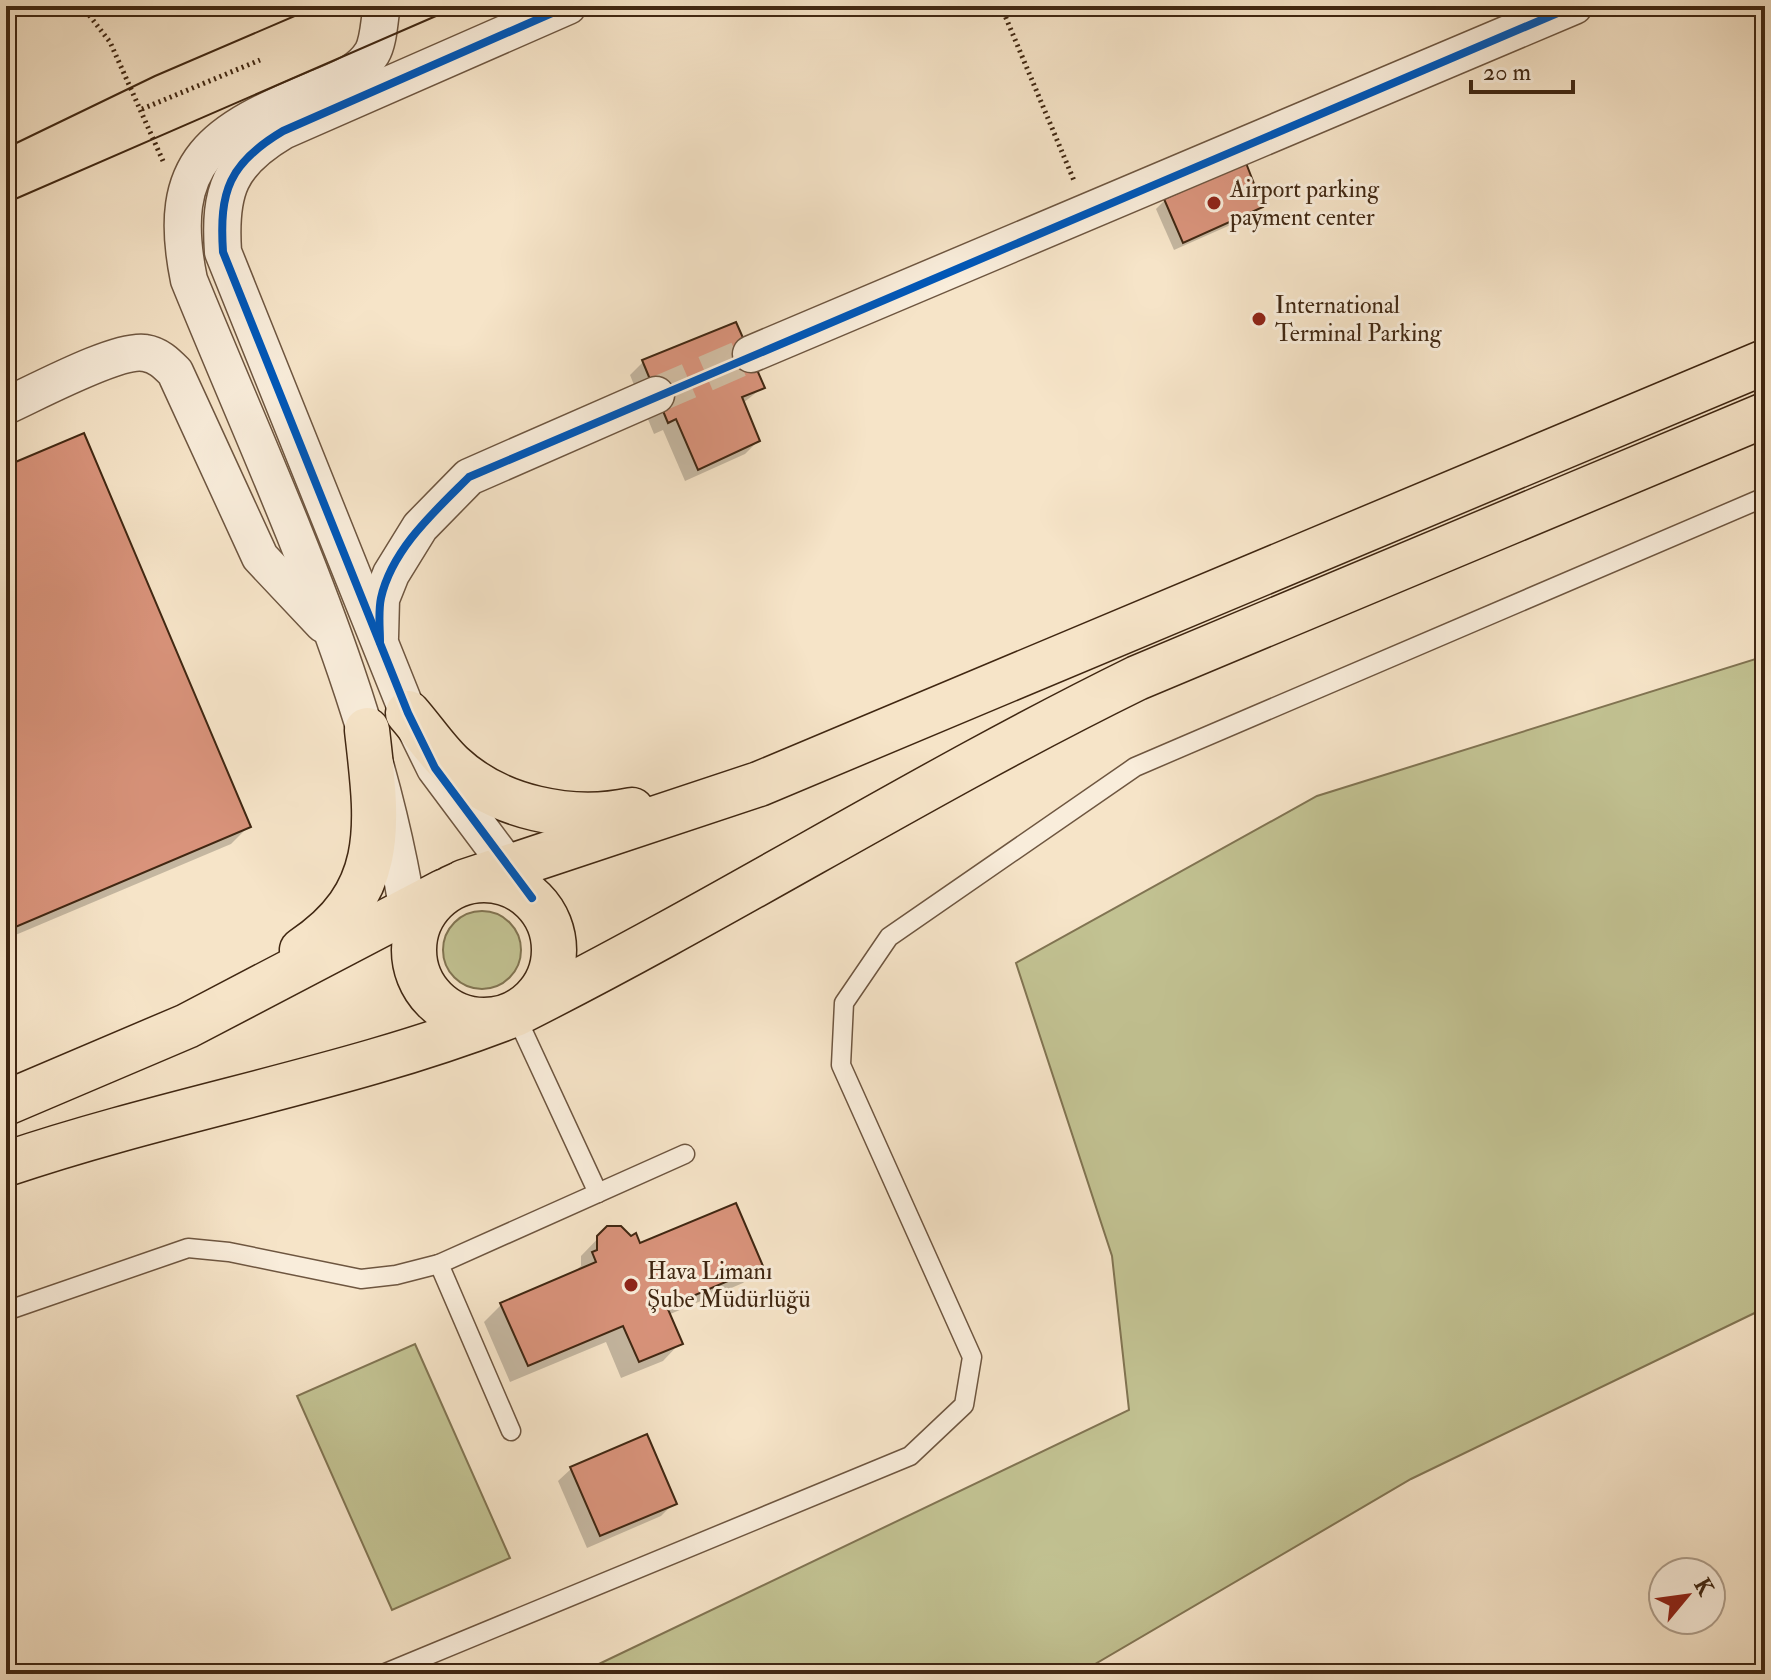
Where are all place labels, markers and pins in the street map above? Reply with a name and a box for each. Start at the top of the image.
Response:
place label: Airport parking payment center [1229,174,1380,233]
marker: Airport parking payment center [1205,194,1223,212]
place label: International Terminal Parking [1275,290,1443,349]
marker: International Terminal Parking [1250,310,1268,328]
place label: Hava Limanı Şube Müdürlüğü [647,1256,811,1315]
marker: Hava Limanı Şube Müdürlüğü [622,1276,640,1294]

